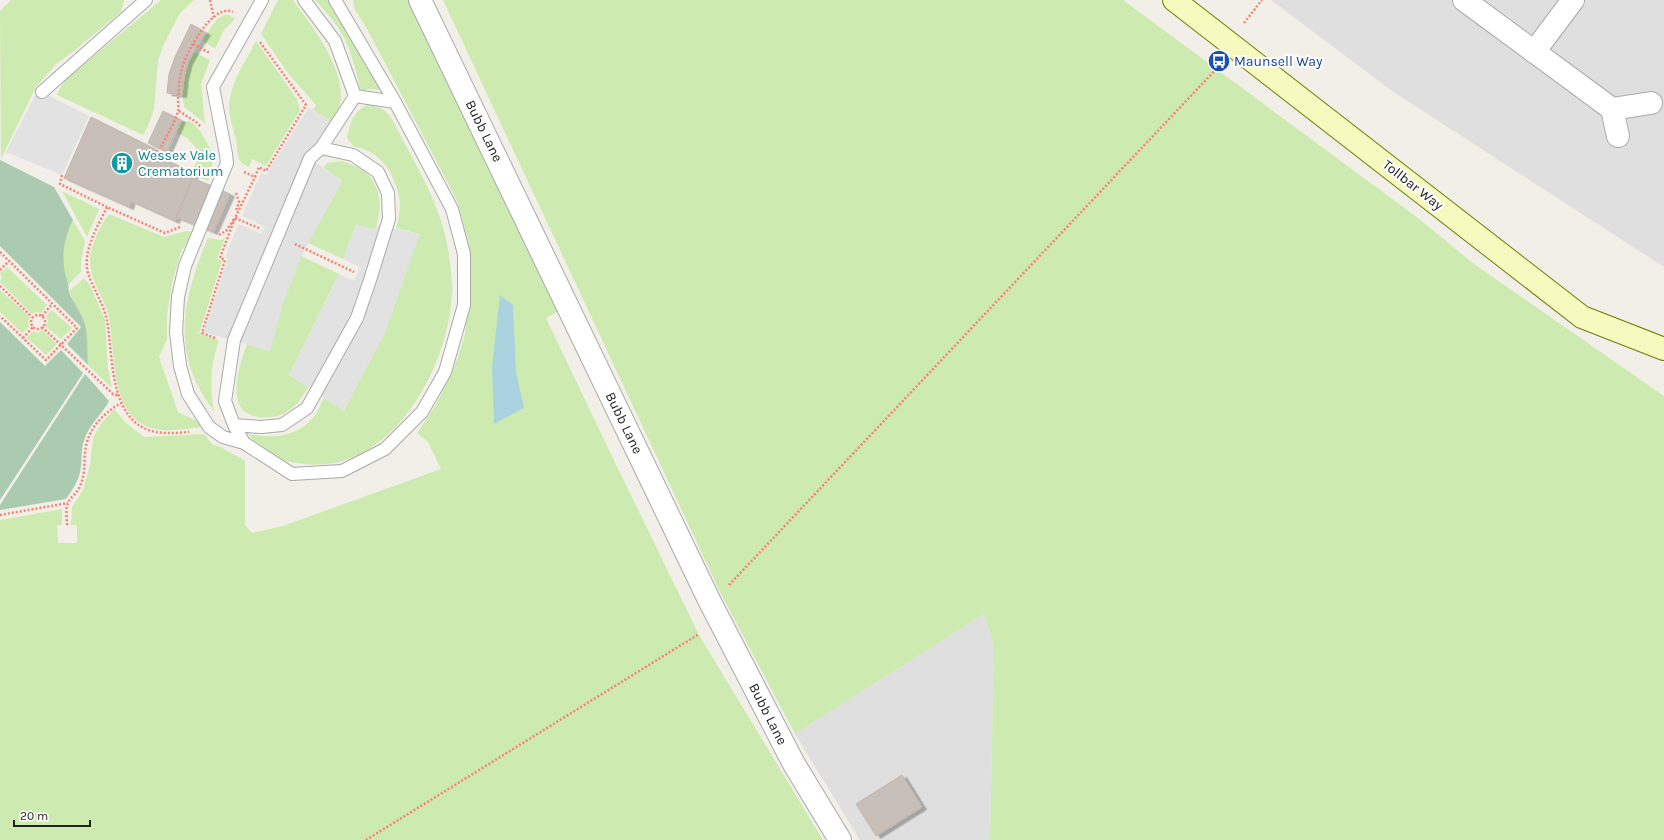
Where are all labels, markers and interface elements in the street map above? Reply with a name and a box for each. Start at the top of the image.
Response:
bus stop icon: Maunsell Way [1206,48,1232,74]
place label: Maunsell Way [1234,53,1323,70]
street label: Bubb Lane [462,97,506,165]
place label: Wessex Vale Crematorium [138,147,223,180]
building icon: Wessex Vale Crematorium [109,150,135,176]
street label: Tollbar Way [1379,156,1447,214]
street label: Bubb Lane [602,389,646,457]
street label: Bubb Lane [745,680,791,748]
scale bar [14,802,90,828]
text: 20 m [20,809,48,823]

